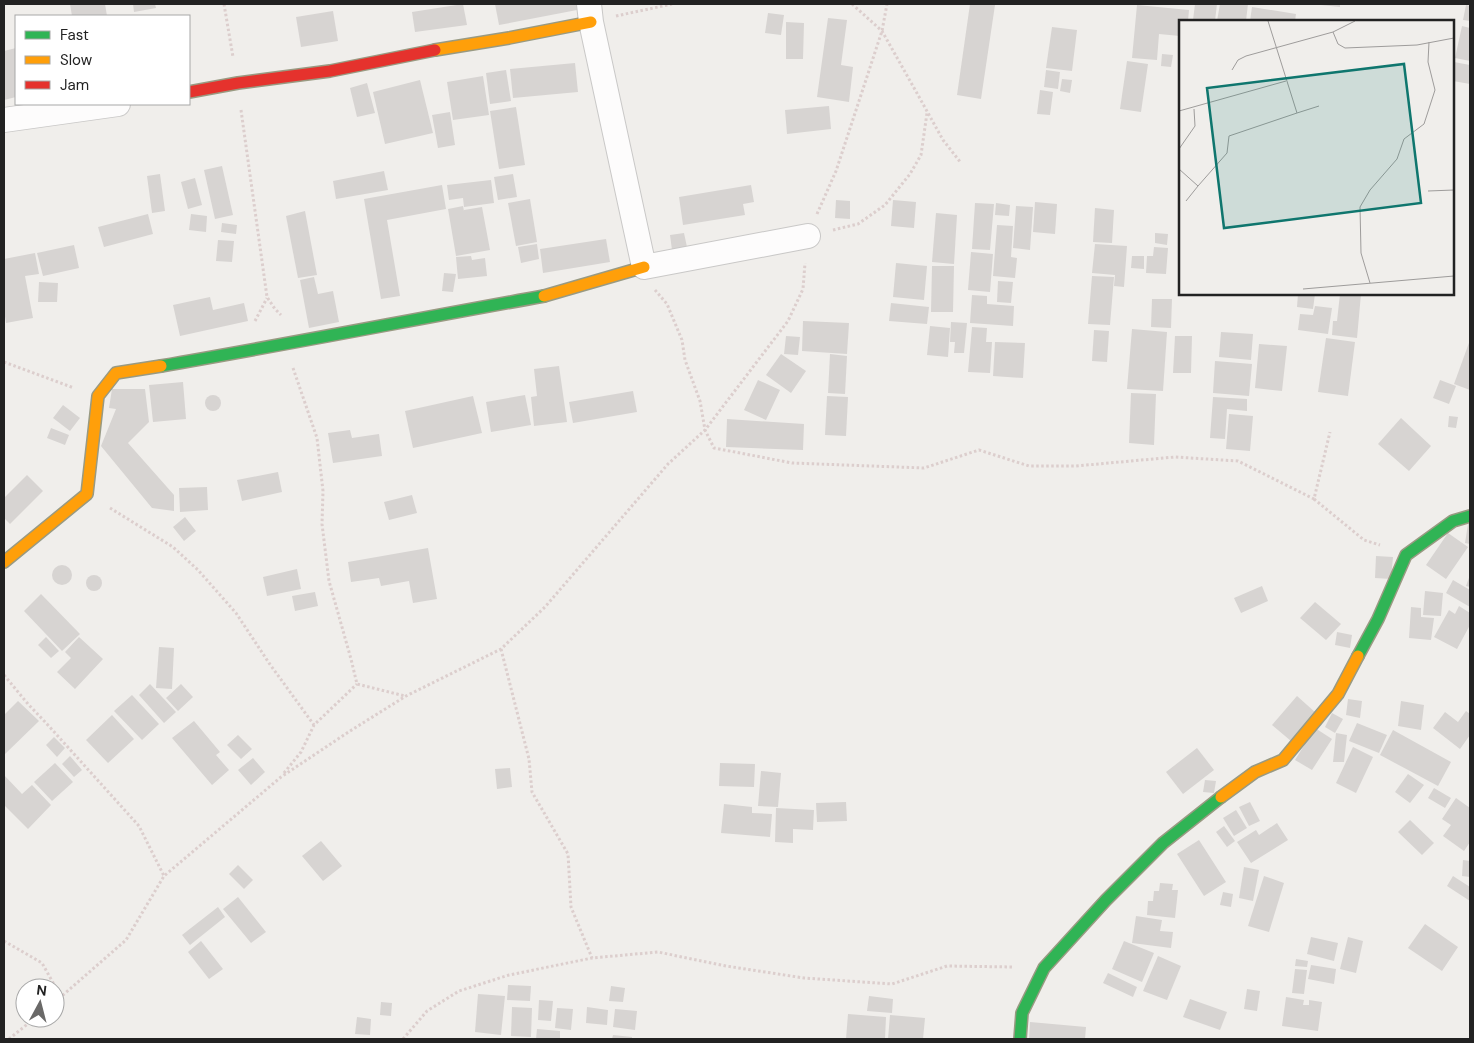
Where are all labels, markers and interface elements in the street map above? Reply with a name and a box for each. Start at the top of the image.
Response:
legend [15,15,190,105]
inset map [1179,20,1454,295]
text: Fast [60,25,89,45]
text: Slow [60,50,93,70]
text: Jam [60,75,89,95]
north arrow [15,978,65,1028]
text: N [35,981,48,1000]

